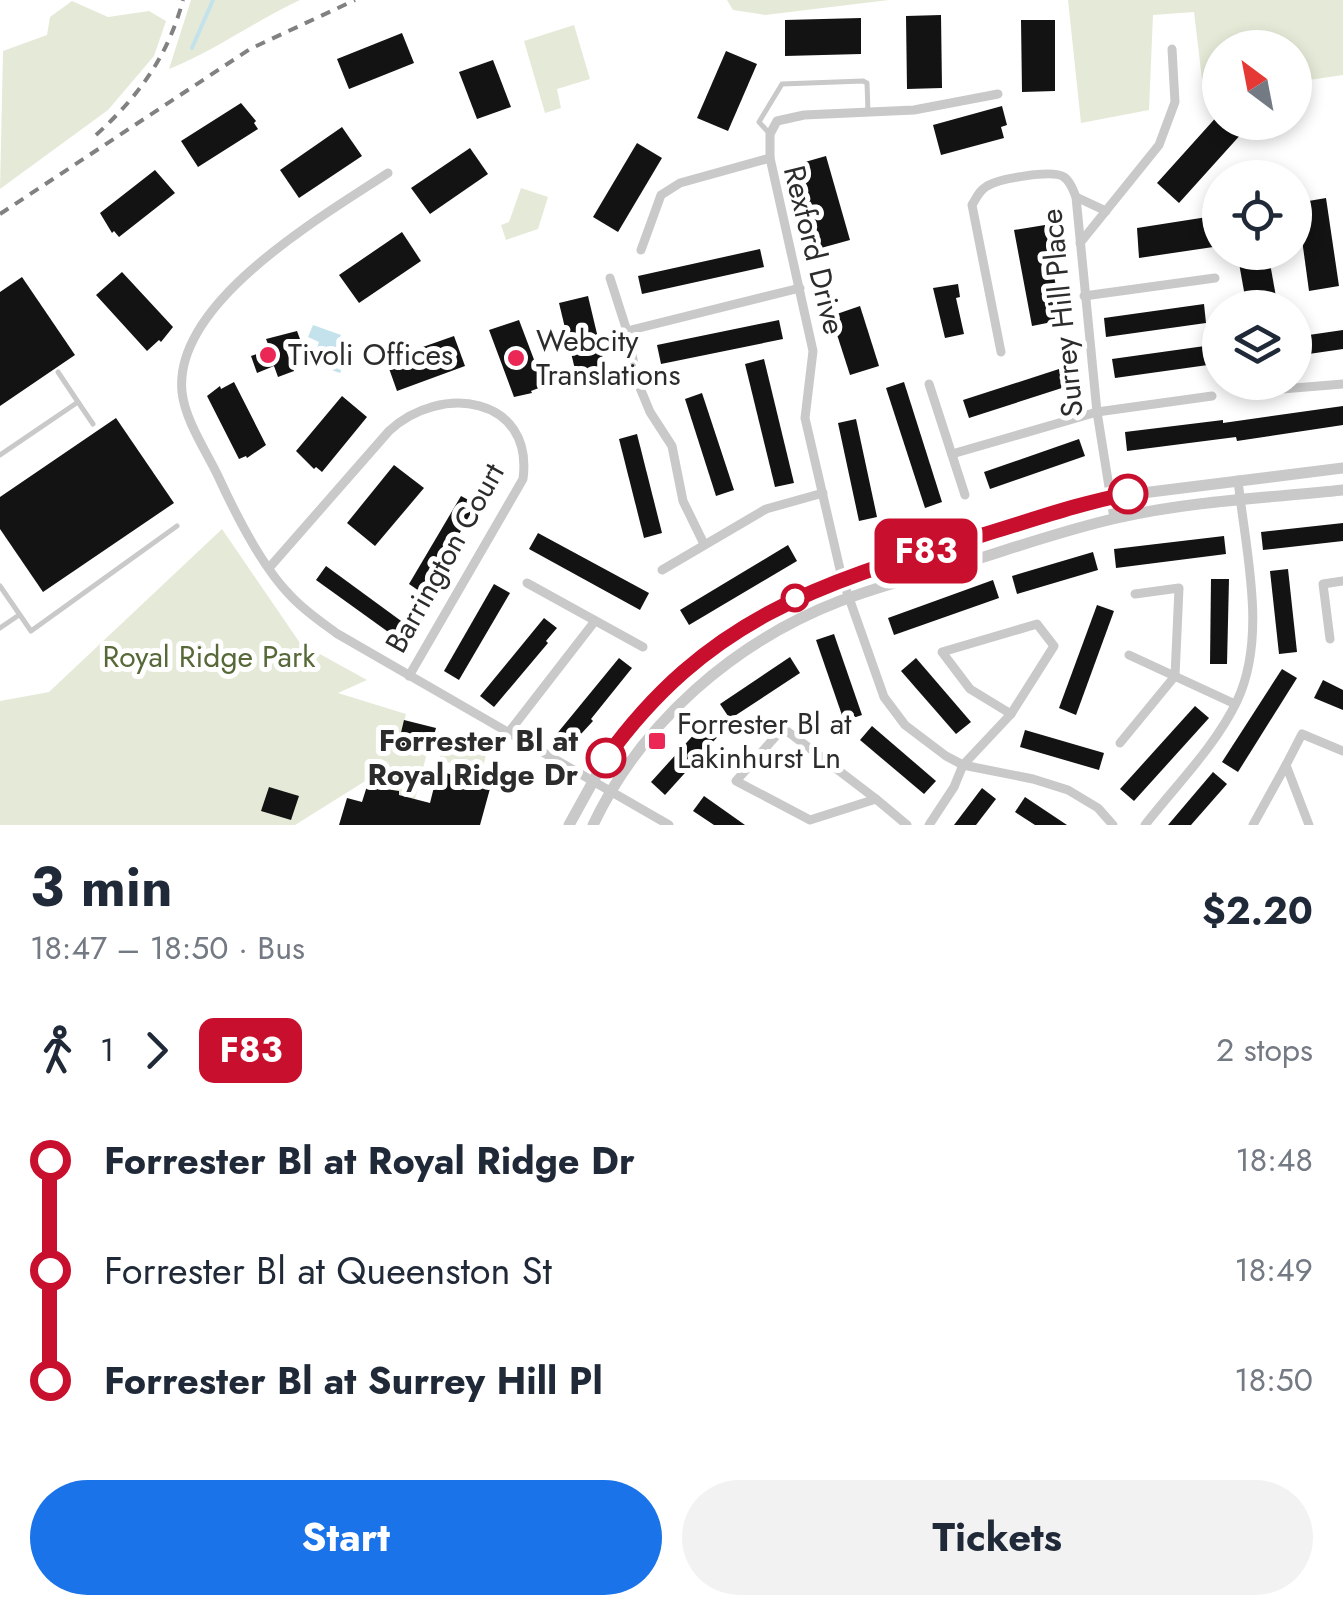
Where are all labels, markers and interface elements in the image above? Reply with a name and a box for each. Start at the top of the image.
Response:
north arrow [1202,30,1312,140]
map controls [1202,30,1312,400]
button: locate [1202,160,1312,270]
street label: Rexford Drive [773,161,856,339]
street label: Surrey Hill Place [1029,207,1094,419]
button: layers [1202,290,1312,400]
place label: Webcity Translations [536,319,681,396]
place label: Tivoli Offices [288,333,453,376]
marker: Tivoli Offices [257,344,279,366]
marker: Webcity Translations [505,347,527,369]
street label: Barrington Court [375,454,515,660]
unlabelled marker [1109,475,1147,513]
line badge: F83 [868,518,984,584]
text: F83 [894,526,958,576]
unlabelled marker [782,585,808,611]
park label: Royal Ridge Park [103,635,316,678]
place label: Forrester Bl at Lakinhurst Ln [677,702,852,779]
place label: Forrester Bl at Royal Ridge Dr [367,719,579,796]
marker: Forrester Bl at Lakinhurst Ln [646,730,668,752]
marker: Forrester Bl at Royal Ridge Dr [587,739,625,777]
text: 3 min [30,847,173,927]
text: $2.20 [1202,883,1313,938]
text: 18:47 – 18:50 · Bus [30,925,305,971]
icon: walk [30,1023,85,1078]
icon: forward [129,1023,184,1078]
text: F83 [219,1025,282,1075]
text: 1 [100,1027,114,1073]
text: 2 stops [1216,1027,1313,1073]
text: Forrester Bl at Royal Ridge Dr [104,1133,635,1188]
text: 18:48 [1235,1137,1313,1183]
text: Forrester Bl at Queenston St [104,1243,552,1298]
text: 18:49 [1234,1247,1313,1293]
text: Forrester Bl at Surrey Hill Pl [104,1353,603,1408]
text: 18:50 [1234,1357,1313,1403]
button: Start [30,1480,662,1595]
button: Tickets [682,1480,1313,1595]

